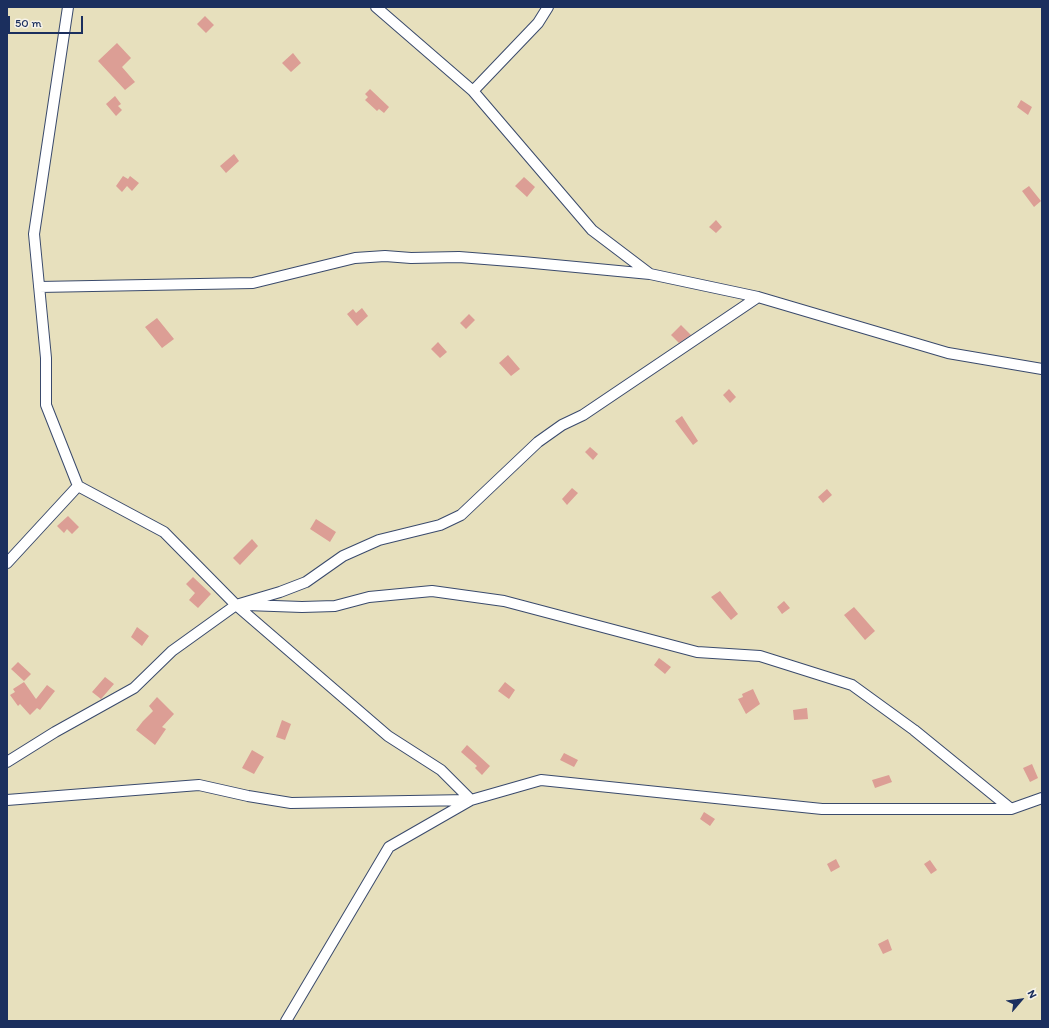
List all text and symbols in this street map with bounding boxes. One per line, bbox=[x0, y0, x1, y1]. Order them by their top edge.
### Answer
scale bar bbox=[10, 8, 85, 34]
text: 50 m bbox=[15, 16, 41, 30]
north arrow bbox=[1001, 980, 1041, 1020]
text: N bbox=[1025, 988, 1040, 1000]

